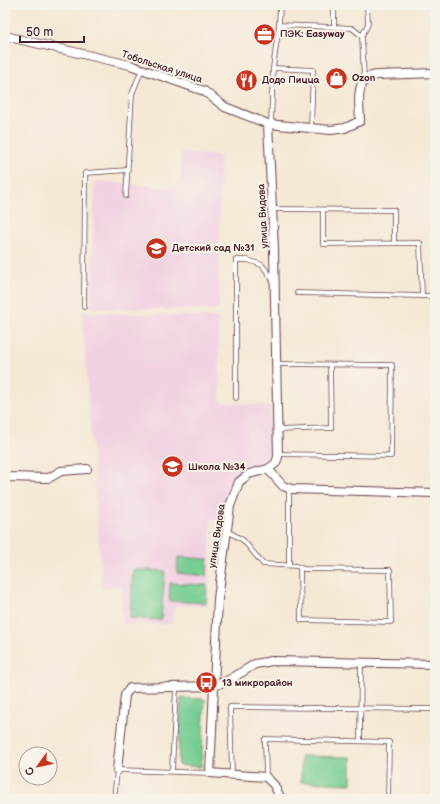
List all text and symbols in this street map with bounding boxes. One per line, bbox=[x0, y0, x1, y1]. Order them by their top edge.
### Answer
scale bar bbox=[20, 18, 84, 44]
office icon: ПЭК: Easyway bbox=[251, 21, 277, 47]
text: 50 m bbox=[26, 25, 53, 40]
place label: ПЭК: Easyway bbox=[280, 28, 345, 40]
street label: Тобольская улица bbox=[120, 48, 204, 86]
shop icon: Ozon bbox=[323, 65, 349, 91]
restaurant icon: Додо Пицца bbox=[234, 67, 260, 93]
place label: Ozon bbox=[352, 72, 376, 84]
place label: Додо Пицца bbox=[262, 74, 320, 86]
street label: улица Видова bbox=[255, 183, 271, 249]
school or university icon: Детский сад №31 bbox=[143, 235, 169, 261]
place label: Детский сад №31 bbox=[172, 242, 254, 254]
school or university icon: Школа №34 bbox=[160, 454, 186, 480]
place label: Школа №34 bbox=[188, 461, 246, 473]
street label: улица Видова bbox=[206, 503, 228, 569]
bus stop icon: 13 микрорайон bbox=[193, 670, 219, 696]
place label: 13 микрорайон bbox=[222, 677, 293, 689]
north arrow bbox=[18, 746, 58, 786]
text: С bbox=[22, 764, 38, 778]

